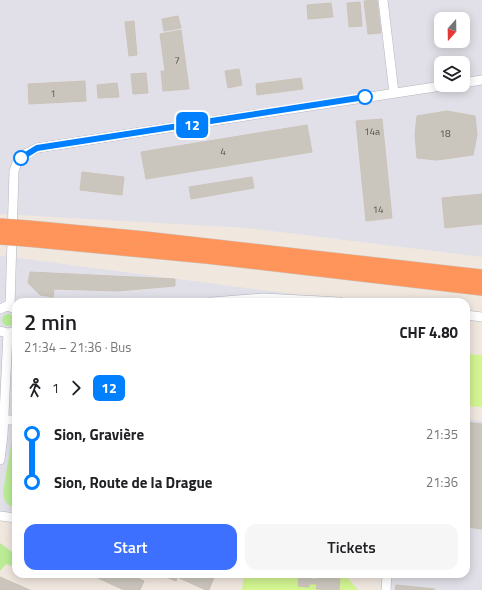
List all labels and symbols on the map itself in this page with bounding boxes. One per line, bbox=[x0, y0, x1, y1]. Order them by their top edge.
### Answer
north arrow bbox=[434, 12, 470, 48]
house number: 7 bbox=[174, 53, 180, 68]
house number: 1 bbox=[50, 86, 56, 101]
unlabelled marker bbox=[357, 89, 373, 105]
line badge: 12 bbox=[174, 112, 210, 138]
house number: 14a bbox=[364, 124, 380, 139]
house number: 18 bbox=[439, 126, 451, 141]
house number: 4 bbox=[220, 144, 226, 159]
unlabelled marker bbox=[13, 150, 29, 166]
house number: 14 bbox=[372, 202, 384, 217]

